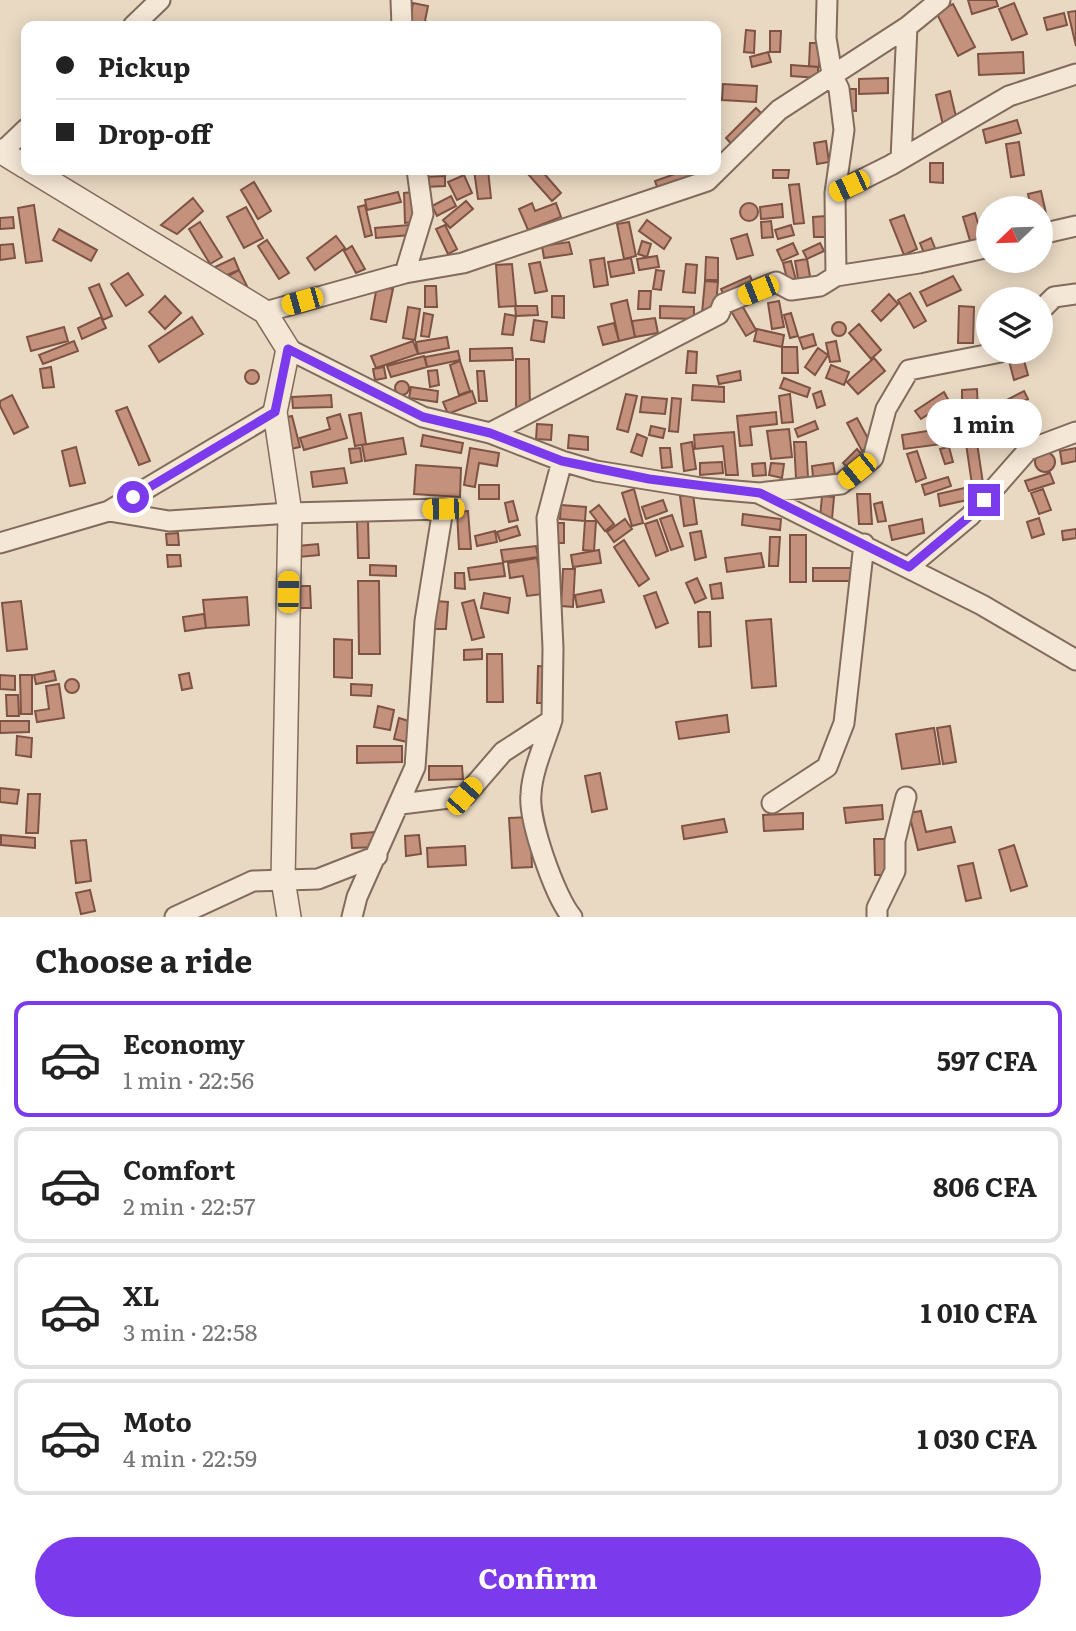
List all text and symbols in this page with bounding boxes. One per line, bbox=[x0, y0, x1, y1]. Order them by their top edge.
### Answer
text: Pickup bbox=[98, 46, 190, 85]
text: Drop-off bbox=[98, 113, 211, 152]
car bbox=[826, 168, 873, 204]
north arrow bbox=[976, 196, 1054, 273]
map controls bbox=[976, 196, 1053, 364]
car bbox=[735, 272, 782, 308]
car bbox=[279, 285, 326, 317]
button: layers bbox=[976, 287, 1053, 364]
callout: 1 min bbox=[926, 398, 1042, 448]
text: 1 min bbox=[953, 406, 1015, 440]
car bbox=[835, 450, 880, 492]
route start bbox=[117, 481, 149, 513]
route end bbox=[968, 484, 1000, 516]
car bbox=[422, 498, 465, 520]
car bbox=[278, 571, 299, 613]
car bbox=[443, 773, 486, 819]
text: Choose a ride bbox=[35, 935, 252, 983]
text: Economy bbox=[123, 1023, 245, 1062]
icon: car bbox=[39, 1028, 102, 1091]
text: 597 CFA bbox=[937, 1040, 1037, 1079]
text: 1 min · 22:56 bbox=[123, 1062, 254, 1096]
text: Comfort bbox=[123, 1149, 235, 1188]
icon: car bbox=[39, 1154, 102, 1217]
text: 806 CFA bbox=[933, 1166, 1037, 1205]
text: 2 min · 22:57 bbox=[123, 1188, 256, 1222]
text: XL bbox=[123, 1275, 160, 1314]
icon: car bbox=[39, 1280, 102, 1343]
text: 1 010 CFA bbox=[921, 1292, 1037, 1331]
text: 3 min · 22:58 bbox=[123, 1314, 257, 1348]
text: Moto bbox=[123, 1401, 192, 1440]
icon: car bbox=[39, 1406, 102, 1469]
text: 1 030 CFA bbox=[917, 1418, 1037, 1457]
text: 4 min · 22:59 bbox=[123, 1440, 257, 1474]
button: Confirm bbox=[35, 1537, 1041, 1617]

